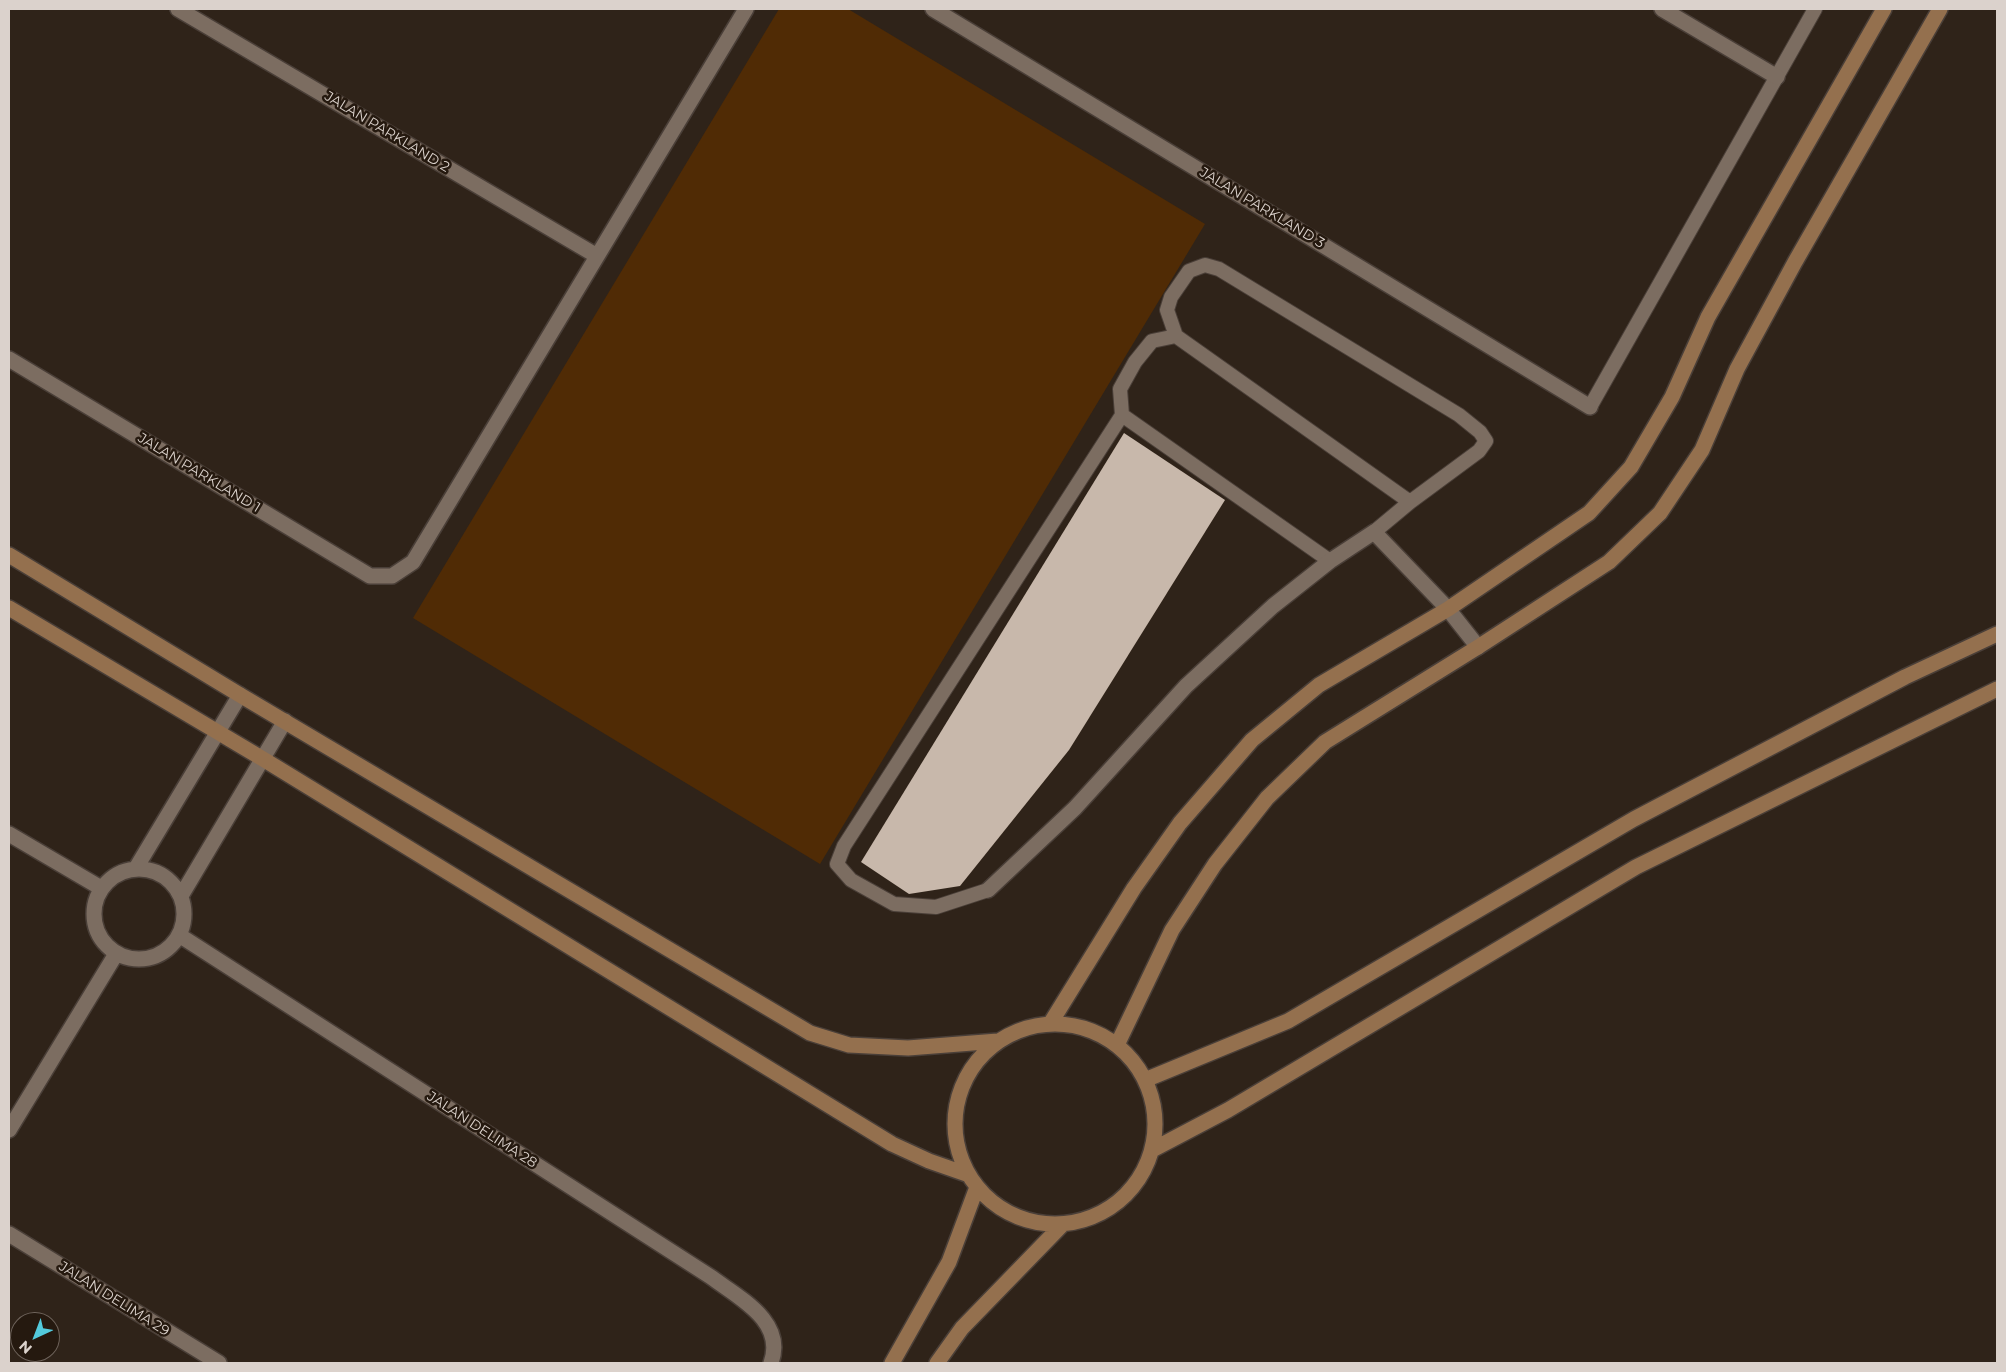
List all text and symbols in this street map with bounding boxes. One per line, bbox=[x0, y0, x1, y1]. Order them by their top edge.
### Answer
street label: JALAN PARKLAND 2 bbox=[322, 88, 452, 176]
street label: JALAN PARKLAND 3 bbox=[1197, 164, 1327, 252]
street label: JALAN PARKLAND 1 bbox=[135, 430, 263, 516]
street label: JALAN DELIMA 28 bbox=[424, 1088, 540, 1172]
street label: JALAN DELIMA 29 bbox=[56, 1258, 172, 1340]
north arrow bbox=[10, 1312, 60, 1362]
text: N bbox=[15, 1337, 36, 1358]

